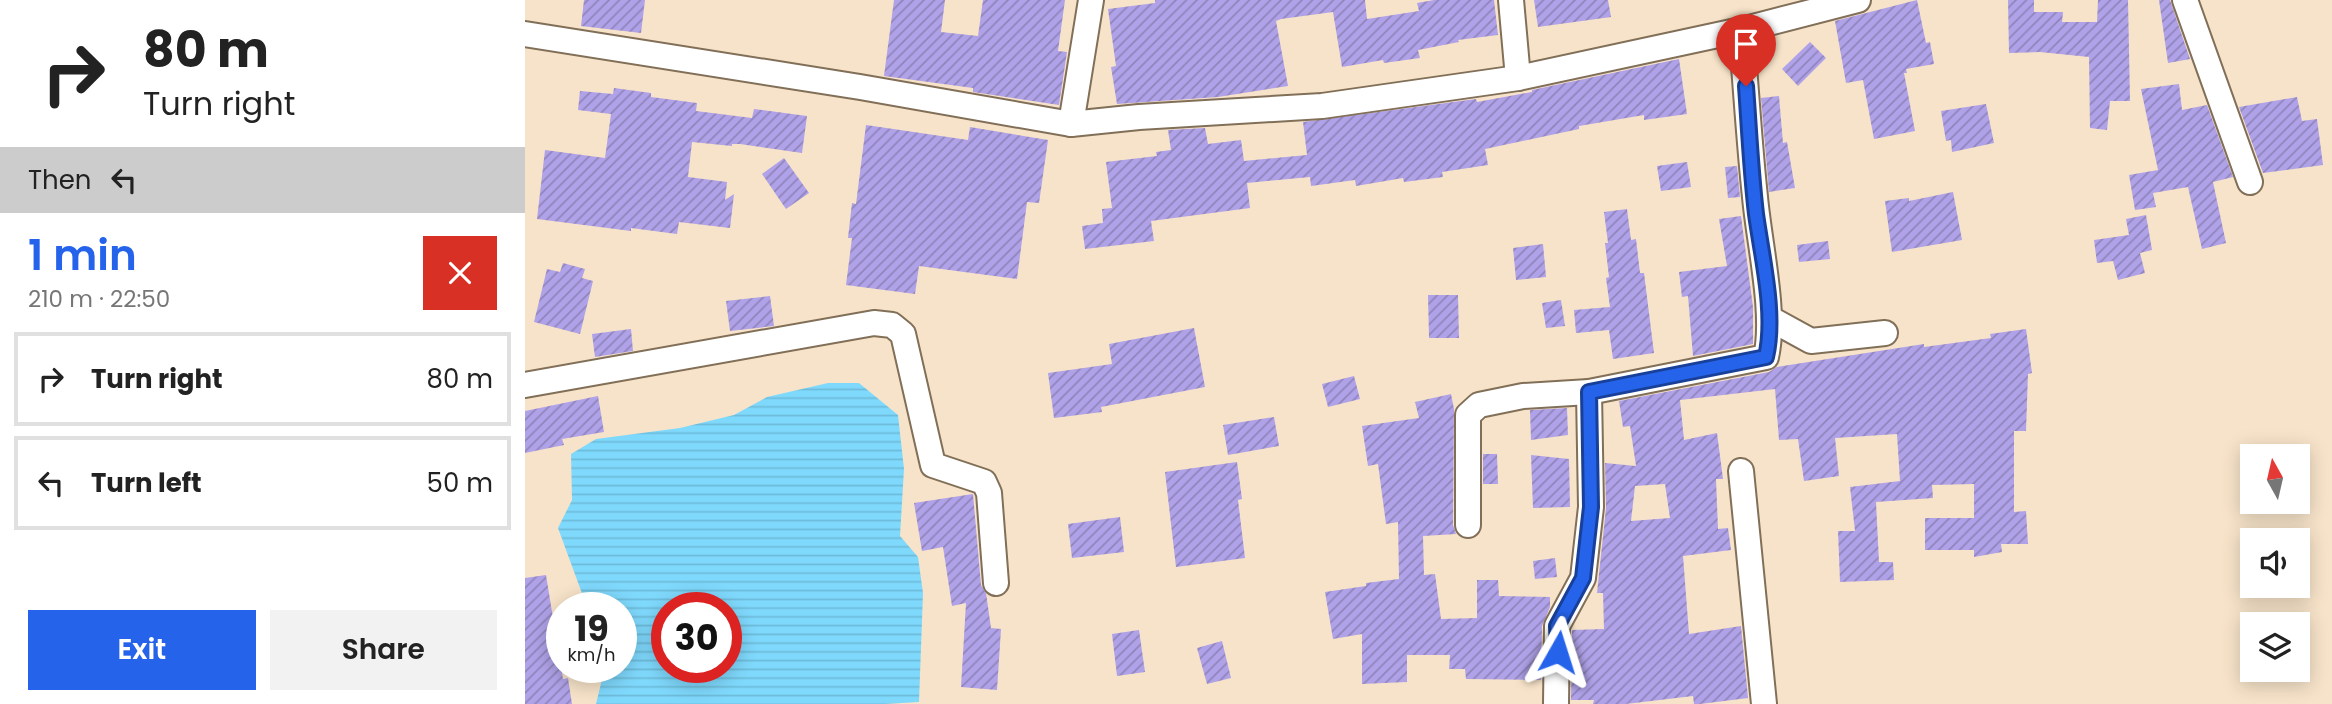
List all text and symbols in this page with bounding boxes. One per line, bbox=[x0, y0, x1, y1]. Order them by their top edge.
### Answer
pin bbox=[1716, 14, 1776, 86]
text: 80 m bbox=[143, 16, 269, 84]
icon: arrive bbox=[1727, 25, 1765, 63]
icon: right bbox=[28, 28, 119, 119]
text: Turn right bbox=[143, 81, 295, 126]
icon: left bbox=[105, 161, 143, 199]
text: Then bbox=[28, 162, 91, 198]
text: 1 min bbox=[28, 226, 137, 285]
button: close bbox=[423, 236, 497, 310]
text: 210 m · 22:50 bbox=[28, 283, 170, 315]
icon: right bbox=[32, 360, 70, 398]
text: Turn right bbox=[91, 361, 223, 397]
text: 80 m bbox=[427, 361, 493, 397]
north arrow bbox=[2240, 444, 2310, 514]
map controls bbox=[2240, 444, 2310, 682]
icon: left bbox=[32, 464, 70, 502]
text: Turn left bbox=[91, 465, 202, 501]
text: 50 m bbox=[427, 465, 493, 501]
button: sound bbox=[2240, 528, 2310, 598]
speed limit sign: 30 bbox=[651, 592, 742, 683]
text: 19 bbox=[574, 604, 609, 653]
button: Exit bbox=[28, 610, 256, 690]
button: Share bbox=[270, 610, 497, 690]
button: layers bbox=[2240, 612, 2310, 682]
position arrow bbox=[1521, 615, 1595, 689]
text: km/h bbox=[568, 642, 615, 667]

